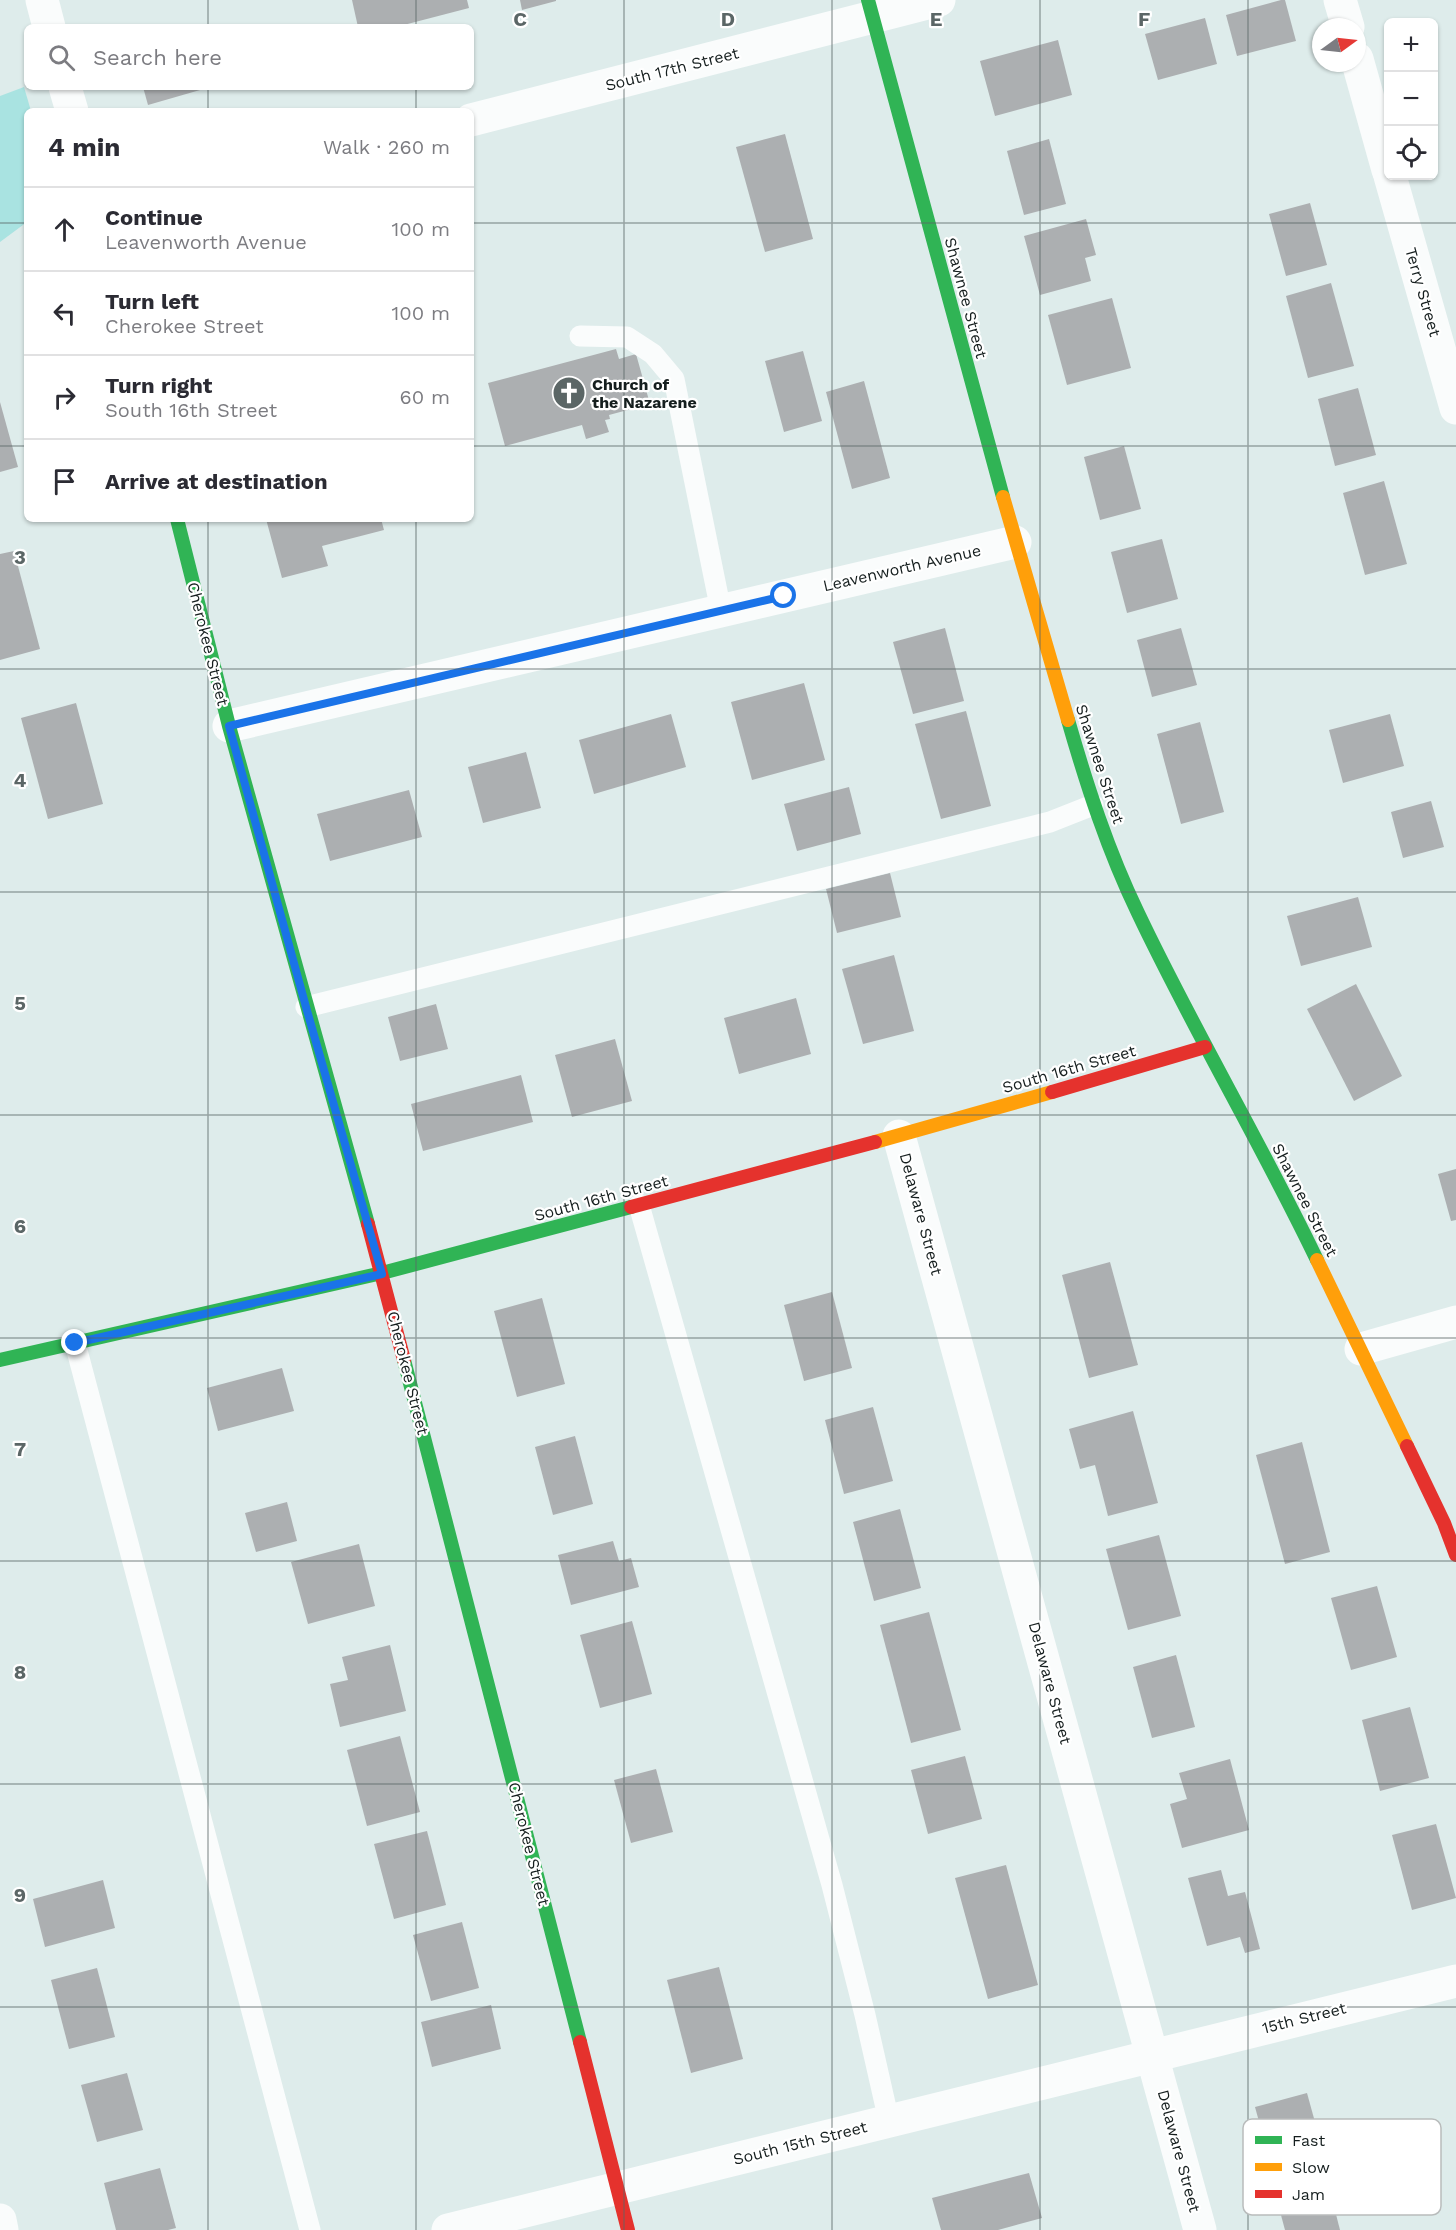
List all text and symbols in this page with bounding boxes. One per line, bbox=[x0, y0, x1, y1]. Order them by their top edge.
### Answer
text: C bbox=[513, 7, 527, 31]
text: D bbox=[721, 7, 735, 31]
text: E bbox=[930, 7, 942, 31]
text: F bbox=[1138, 7, 1150, 31]
north arrow bbox=[1312, 18, 1366, 72]
map controls bbox=[1384, 18, 1438, 180]
button: + bbox=[1384, 18, 1438, 72]
search box bbox=[24, 24, 474, 90]
icon: search bbox=[45, 41, 78, 74]
street label: South 17th Street bbox=[603, 43, 741, 95]
text: Search here bbox=[93, 45, 222, 70]
button: − bbox=[1384, 72, 1438, 126]
button: locate bbox=[1384, 126, 1438, 180]
text: 4 min bbox=[48, 132, 120, 162]
text: Walk · 260 m bbox=[323, 135, 450, 159]
text: Continue bbox=[105, 205, 203, 230]
icon: ahead bbox=[48, 213, 81, 246]
text: 100 m bbox=[391, 217, 450, 241]
text: Leavenworth Avenue bbox=[105, 230, 307, 254]
street label: Shawnee Street bbox=[941, 235, 991, 361]
street label: Terry Street bbox=[1401, 245, 1445, 339]
text: Turn left bbox=[105, 289, 199, 314]
icon: left bbox=[48, 297, 81, 330]
text: 100 m bbox=[391, 301, 450, 325]
text: Cherokee Street bbox=[105, 314, 264, 338]
text: Turn right bbox=[105, 373, 212, 398]
church icon: Church of the Nazarene bbox=[551, 375, 587, 411]
place label: Church of the Nazarene bbox=[592, 375, 697, 412]
icon: right bbox=[48, 381, 81, 414]
text: 60 m bbox=[400, 385, 450, 409]
text: South 16th Street bbox=[105, 398, 277, 422]
icon: arrive bbox=[48, 465, 81, 498]
text: Arrive at destination bbox=[105, 469, 328, 494]
street label: Leavenworth Avenue bbox=[821, 541, 983, 595]
text: 3 bbox=[14, 545, 26, 569]
street label: Cherokee Street bbox=[183, 580, 233, 708]
route start bbox=[770, 582, 796, 608]
street label: Shawnee Street bbox=[1072, 702, 1128, 826]
text: 4 bbox=[14, 768, 27, 792]
text: 5 bbox=[14, 991, 26, 1015]
street label: South 16th Street bbox=[1000, 1041, 1138, 1097]
street label: Shawnee Street bbox=[1268, 1140, 1342, 1260]
street label: Delaware Street bbox=[896, 1151, 947, 1278]
street label: South 16th Street bbox=[532, 1171, 670, 1225]
text: 6 bbox=[14, 1214, 26, 1238]
street label: Cherokee Street bbox=[383, 1309, 433, 1437]
route end bbox=[61, 1329, 87, 1355]
text: 7 bbox=[14, 1437, 26, 1461]
street label: Delaware Street bbox=[1025, 1620, 1076, 1747]
text: 8 bbox=[14, 1660, 26, 1684]
street label: Cherokee Street bbox=[504, 1780, 554, 1908]
text: 9 bbox=[14, 1883, 26, 1907]
street label: 15th Street bbox=[1260, 1998, 1348, 2038]
street label: Delaware Street bbox=[1154, 2088, 1205, 2215]
street label: South 15th Street bbox=[731, 2117, 869, 2169]
legend bbox=[1243, 2119, 1441, 2215]
text: Fast bbox=[1292, 2131, 1325, 2150]
text: Slow bbox=[1292, 2158, 1330, 2177]
text: Jam bbox=[1292, 2185, 1325, 2204]

